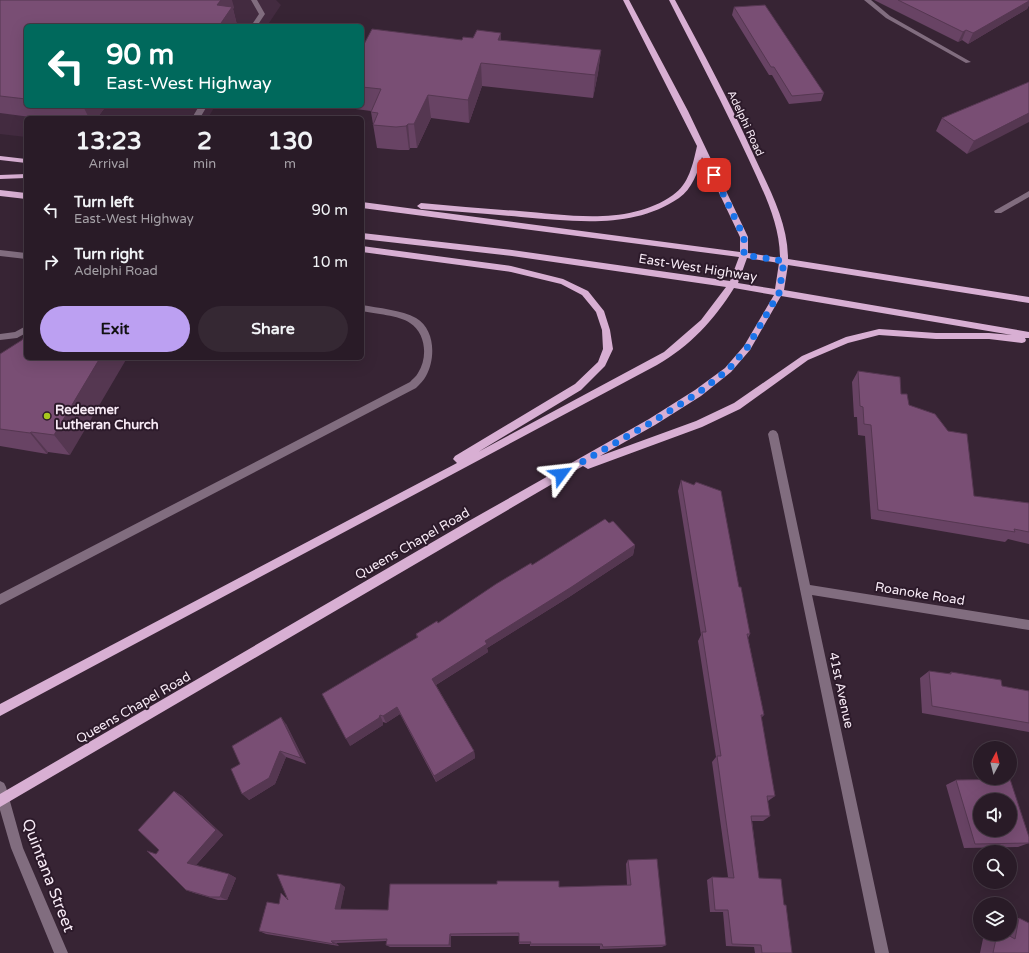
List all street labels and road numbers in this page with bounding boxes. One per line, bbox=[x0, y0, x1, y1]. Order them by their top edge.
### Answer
street label: Adelphi Road bbox=[725, 88, 766, 158]
street label: East-West Highway bbox=[637, 251, 758, 285]
street label: Queens Chapel Road bbox=[352, 505, 473, 583]
street label: Roanoke Road bbox=[874, 579, 966, 609]
street label: 41st Avenue bbox=[825, 651, 857, 730]
street label: Queens Chapel Road bbox=[73, 669, 194, 747]
street label: Quintana Street bbox=[17, 816, 79, 935]

